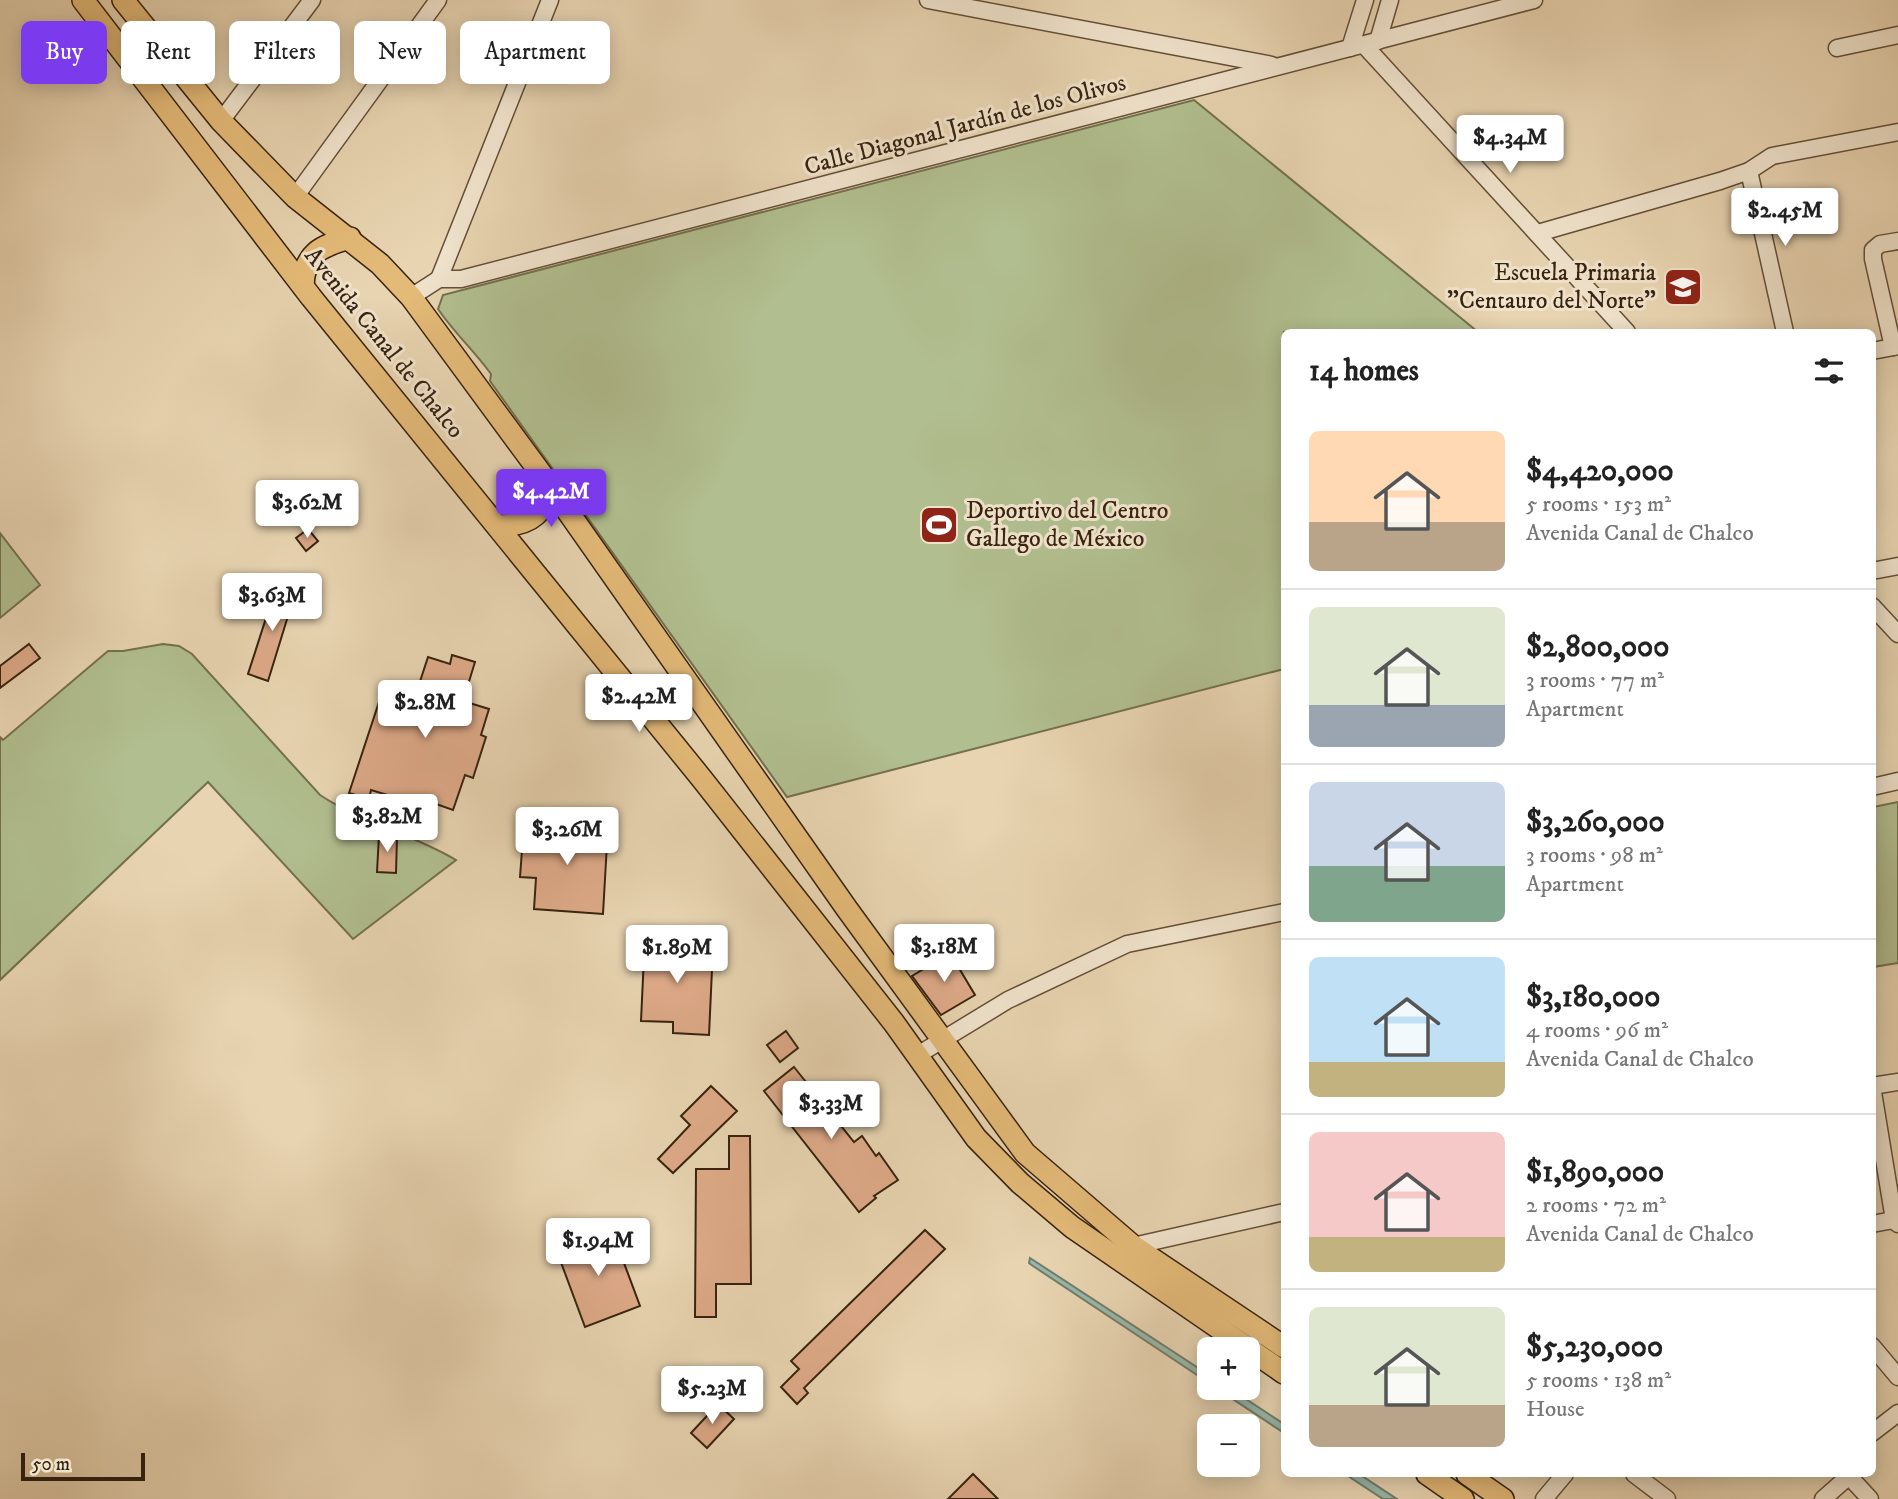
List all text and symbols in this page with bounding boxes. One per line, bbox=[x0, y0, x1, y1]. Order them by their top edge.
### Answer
chip: Buy bbox=[21, 21, 107, 84]
chip: Rent bbox=[121, 21, 215, 84]
chip: Filters bbox=[229, 21, 340, 84]
chip: New bbox=[354, 21, 446, 84]
chip: Apartment bbox=[460, 21, 610, 84]
street label: Calle Diagonal Jardín de los Olivos bbox=[801, 68, 1129, 182]
pin: $4.34M bbox=[1453, 116, 1567, 175]
text: $4.34M bbox=[1473, 123, 1547, 152]
pin: $2.45M bbox=[1728, 188, 1842, 248]
text: $2.45M bbox=[1747, 196, 1823, 225]
street label: Avenida Canal de Chalco bbox=[298, 241, 470, 445]
place label: Escuela Primaria "Centauro del Norte" bbox=[1447, 258, 1657, 316]
school or university icon: Escuela Primaria "Centauro del Norte" bbox=[1662, 266, 1704, 308]
icon: filters bbox=[1810, 352, 1848, 390]
text: 14 homes bbox=[1309, 353, 1419, 390]
text: $4,420,000 bbox=[1526, 453, 1674, 490]
icon: home bbox=[1365, 459, 1449, 543]
pin: $4.42M bbox=[494, 470, 608, 529]
text: $4.42M bbox=[512, 477, 590, 506]
pin: $3.62M bbox=[250, 480, 364, 540]
text: $3.62M bbox=[272, 488, 342, 517]
text: 5 rooms · 153 m² bbox=[1526, 490, 1671, 519]
place label: Deportivo del Centro Gallego de México bbox=[966, 496, 1168, 554]
sports icon: Deportivo del Centro Gallego de México bbox=[918, 504, 960, 546]
text: Avenida Canal de Chalco bbox=[1526, 519, 1754, 548]
pin: $3.63M bbox=[215, 574, 329, 633]
text: $3.63M bbox=[238, 581, 306, 610]
text: $2,800,000 bbox=[1526, 629, 1669, 666]
icon: home bbox=[1365, 635, 1449, 719]
text: 3 rooms · 77 m² bbox=[1526, 666, 1664, 695]
pin: $2.42M bbox=[582, 674, 696, 734]
pin: $2.8M bbox=[376, 680, 474, 740]
text: $2.42M bbox=[601, 682, 677, 711]
text: $2.8M bbox=[394, 688, 456, 717]
text: Apartment bbox=[1526, 695, 1624, 724]
pin: $3.82M bbox=[330, 794, 444, 854]
text: $3.82M bbox=[352, 802, 422, 831]
text: $3,260,000 bbox=[1526, 804, 1665, 841]
pin: $3.26M bbox=[510, 808, 624, 867]
icon: home bbox=[1365, 810, 1449, 894]
text: $3.26M bbox=[532, 815, 602, 844]
text: 3 rooms · 98 m² bbox=[1526, 841, 1663, 870]
text: Apartment bbox=[1526, 870, 1624, 899]
pin: $3.18M bbox=[887, 925, 1001, 984]
pin: $1.89M bbox=[620, 926, 734, 985]
text: $3.18M bbox=[910, 932, 978, 961]
text: $1.89M bbox=[642, 933, 712, 962]
text: $3,180,000 bbox=[1526, 979, 1660, 1016]
icon: home bbox=[1365, 985, 1449, 1069]
text: 4 rooms · 96 m² bbox=[1526, 1016, 1668, 1045]
text: Avenida Canal de Chalco bbox=[1526, 1045, 1754, 1074]
pin: $3.33M bbox=[774, 1082, 888, 1141]
text: $3.33M bbox=[799, 1089, 863, 1118]
text: $1,890,000 bbox=[1526, 1154, 1664, 1191]
icon: home bbox=[1365, 1160, 1449, 1244]
text: 2 rooms · 72 m² bbox=[1526, 1191, 1666, 1220]
pin: $1.94M bbox=[541, 1218, 655, 1278]
text: Avenida Canal de Chalco bbox=[1526, 1220, 1754, 1249]
text: $1.94M bbox=[562, 1226, 634, 1255]
text: $5,230,000 bbox=[1526, 1329, 1663, 1366]
icon: home bbox=[1365, 1335, 1449, 1419]
map controls bbox=[1197, 1337, 1260, 1477]
button: + bbox=[1197, 1337, 1260, 1400]
pin: $5.23M bbox=[655, 1366, 769, 1426]
text: 5 rooms · 138 m² bbox=[1526, 1366, 1671, 1395]
text: $5.23M bbox=[677, 1374, 747, 1403]
text: House bbox=[1526, 1395, 1584, 1424]
button: − bbox=[1197, 1414, 1260, 1477]
scale bar bbox=[21, 1450, 145, 1482]
text: 50 m bbox=[32, 1453, 70, 1476]

